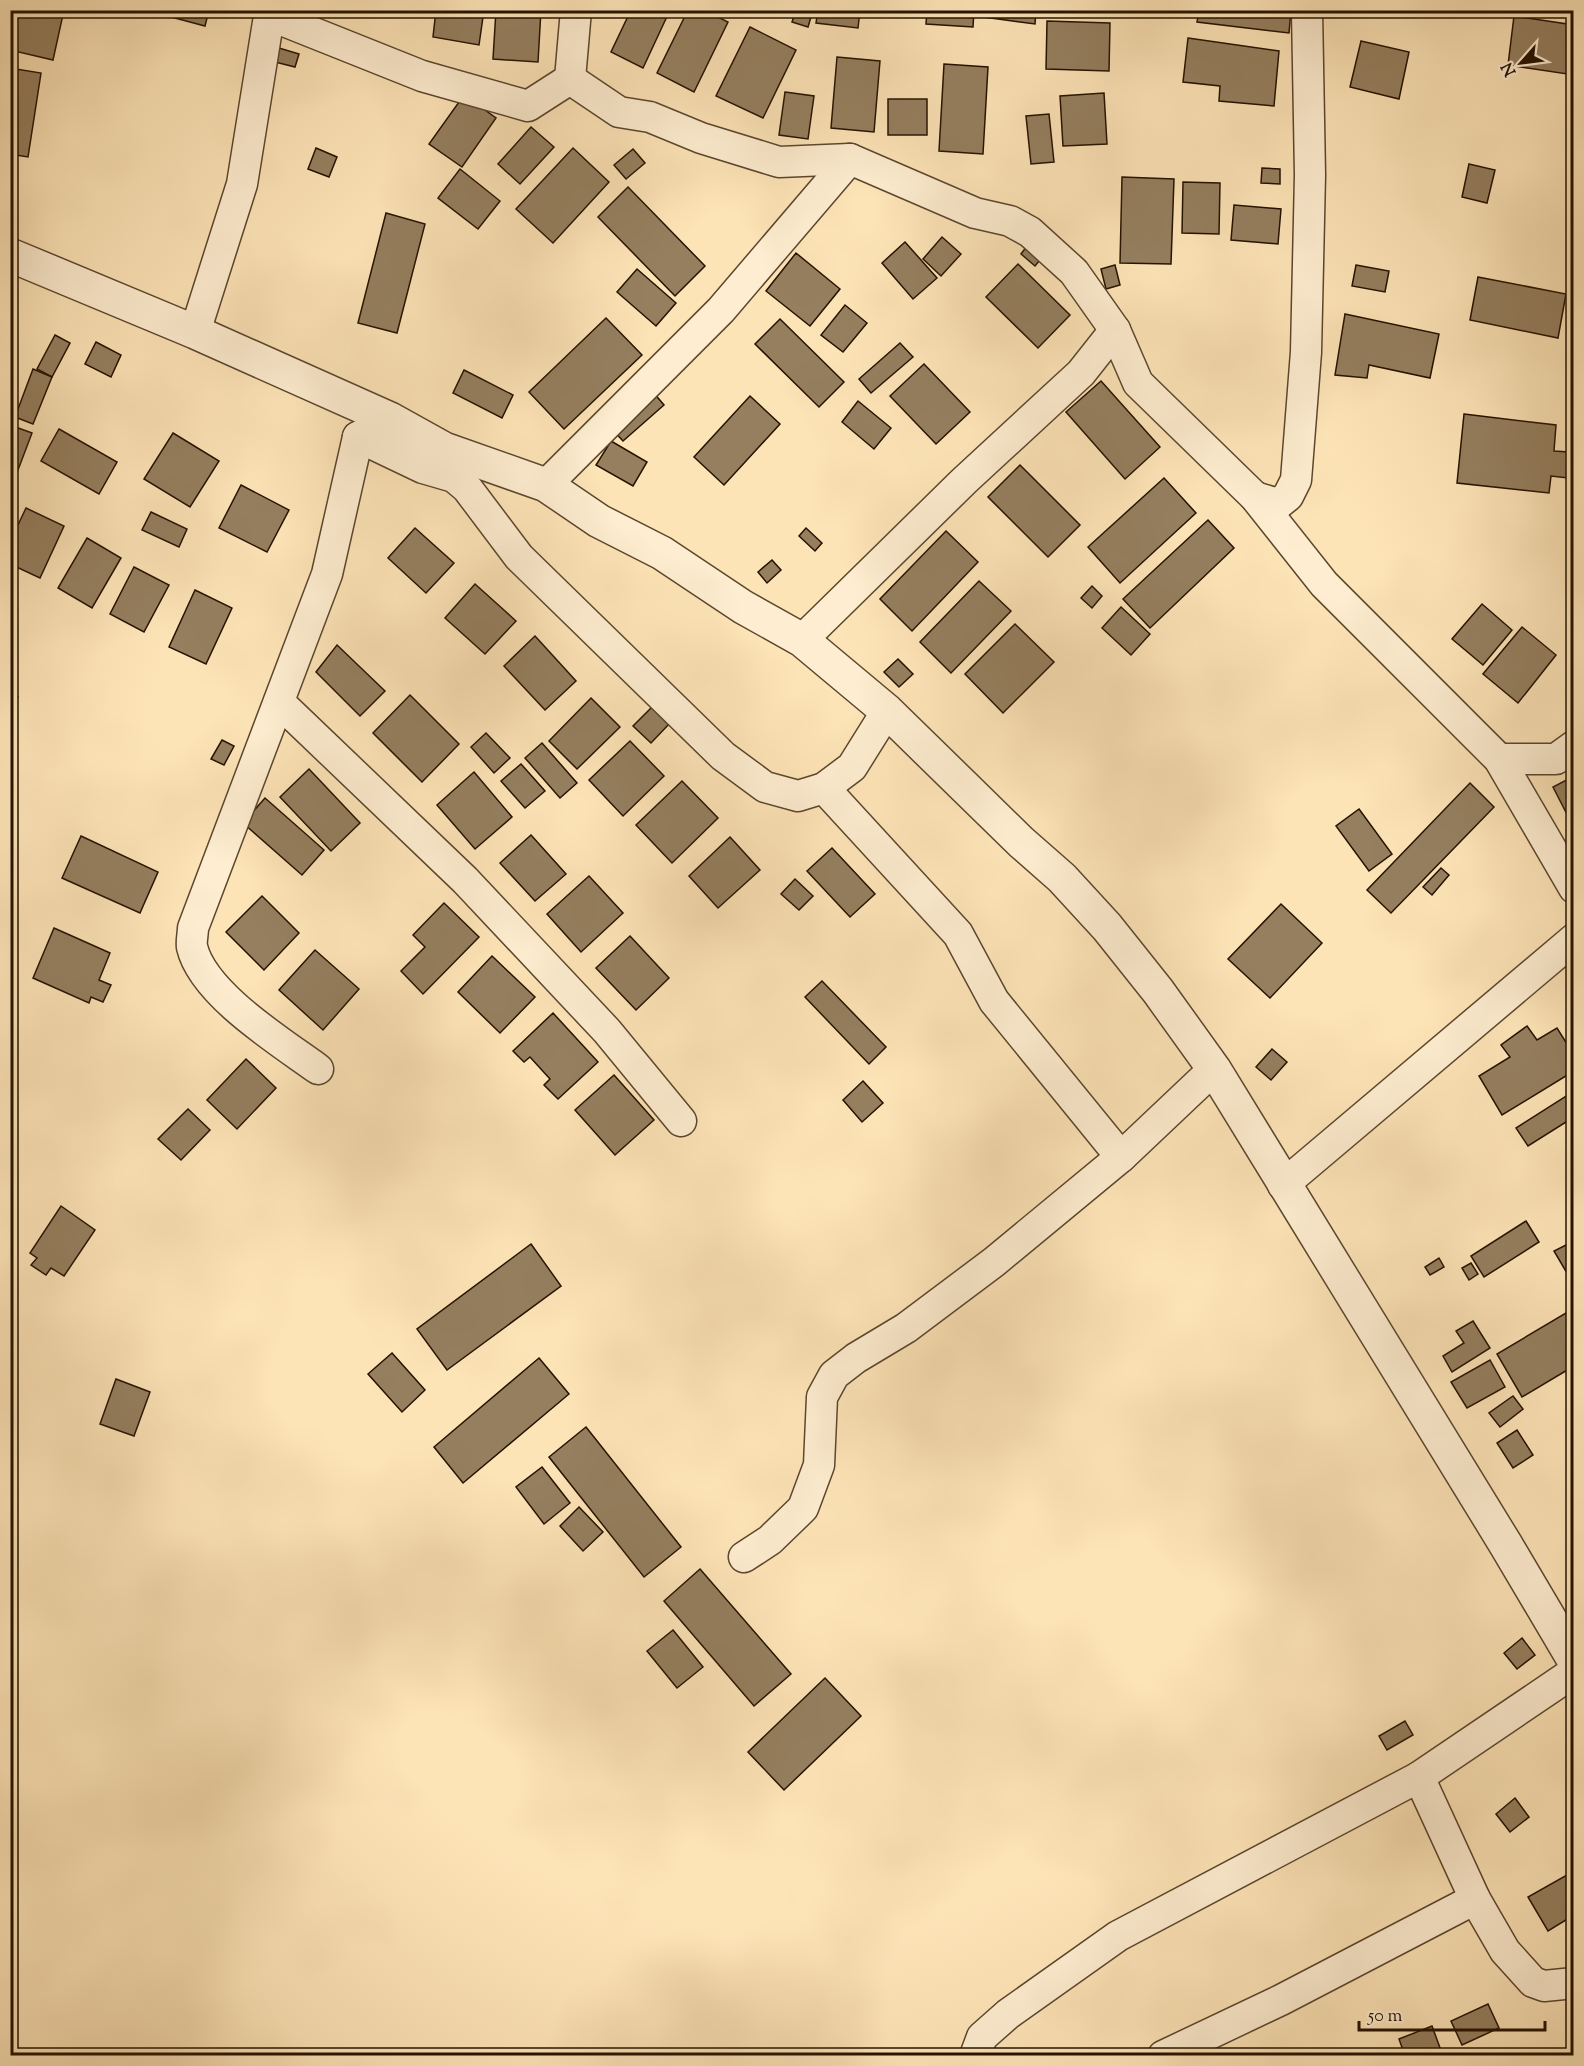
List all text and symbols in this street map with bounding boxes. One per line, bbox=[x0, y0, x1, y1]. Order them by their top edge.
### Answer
north arrow bbox=[1491, 33, 1551, 93]
text: N bbox=[1497, 58, 1523, 80]
scale bar bbox=[1359, 1994, 1545, 2032]
text: 50 m bbox=[1367, 2004, 1403, 2030]

